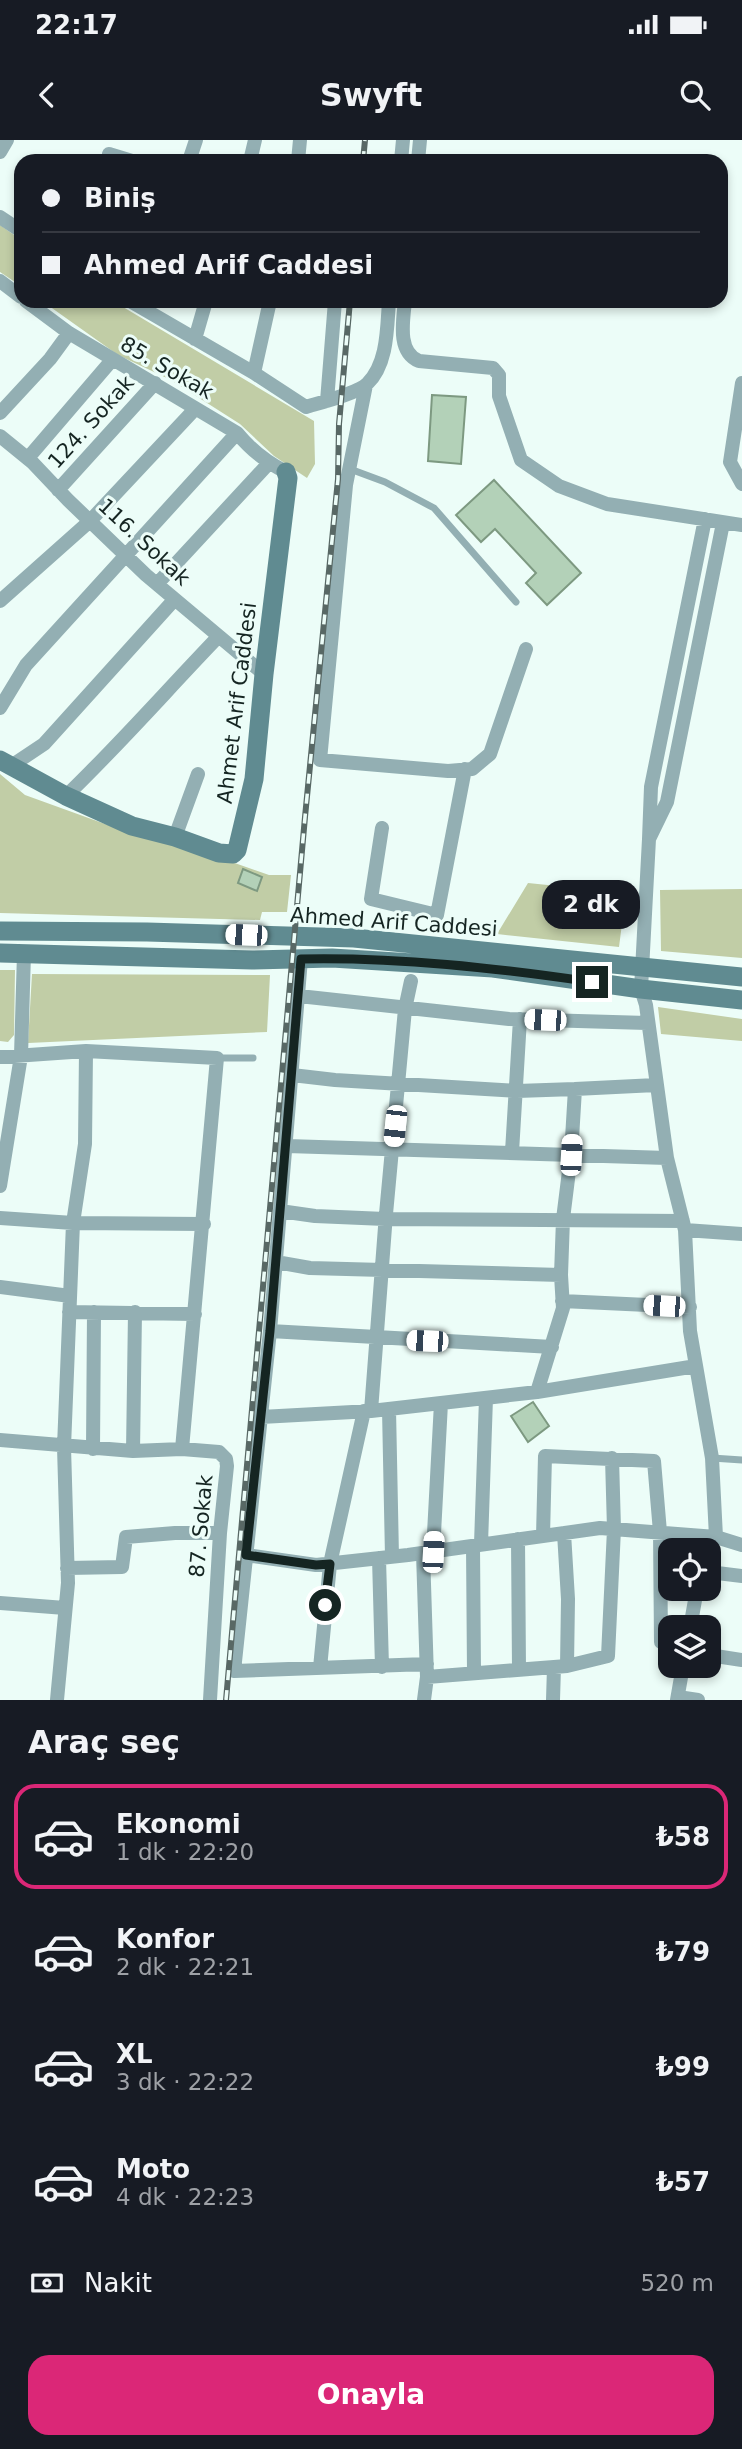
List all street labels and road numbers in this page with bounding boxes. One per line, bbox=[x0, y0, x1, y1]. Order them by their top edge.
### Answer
street label: 85. Sokak bbox=[116, 332, 218, 405]
street label: 124. Sokak bbox=[43, 370, 139, 473]
street label: 116. Sokak bbox=[93, 494, 195, 591]
street label: Ahmet Arif Caddesi bbox=[213, 601, 261, 805]
street label: Ahmed Arif Caddesi bbox=[289, 903, 499, 941]
street label: 87. Sokak bbox=[185, 1473, 218, 1578]

